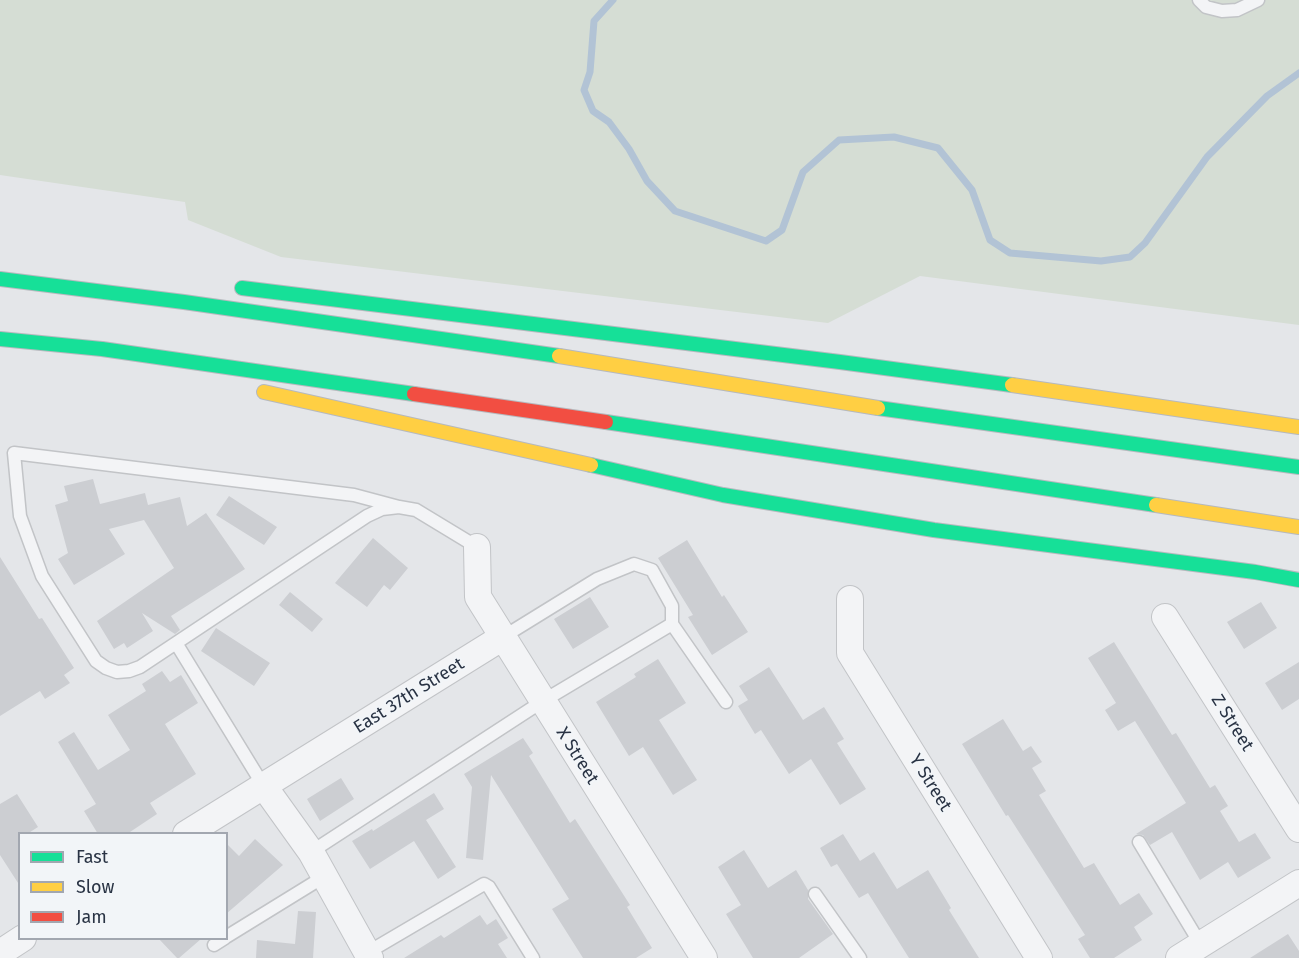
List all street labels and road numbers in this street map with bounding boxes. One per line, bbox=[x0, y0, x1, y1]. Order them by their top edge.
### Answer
street label: East 37th Street bbox=[350, 653, 468, 739]
street label: Z Street bbox=[1206, 691, 1258, 755]
street label: X Street bbox=[551, 723, 603, 789]
street label: Y Street bbox=[904, 750, 956, 816]

